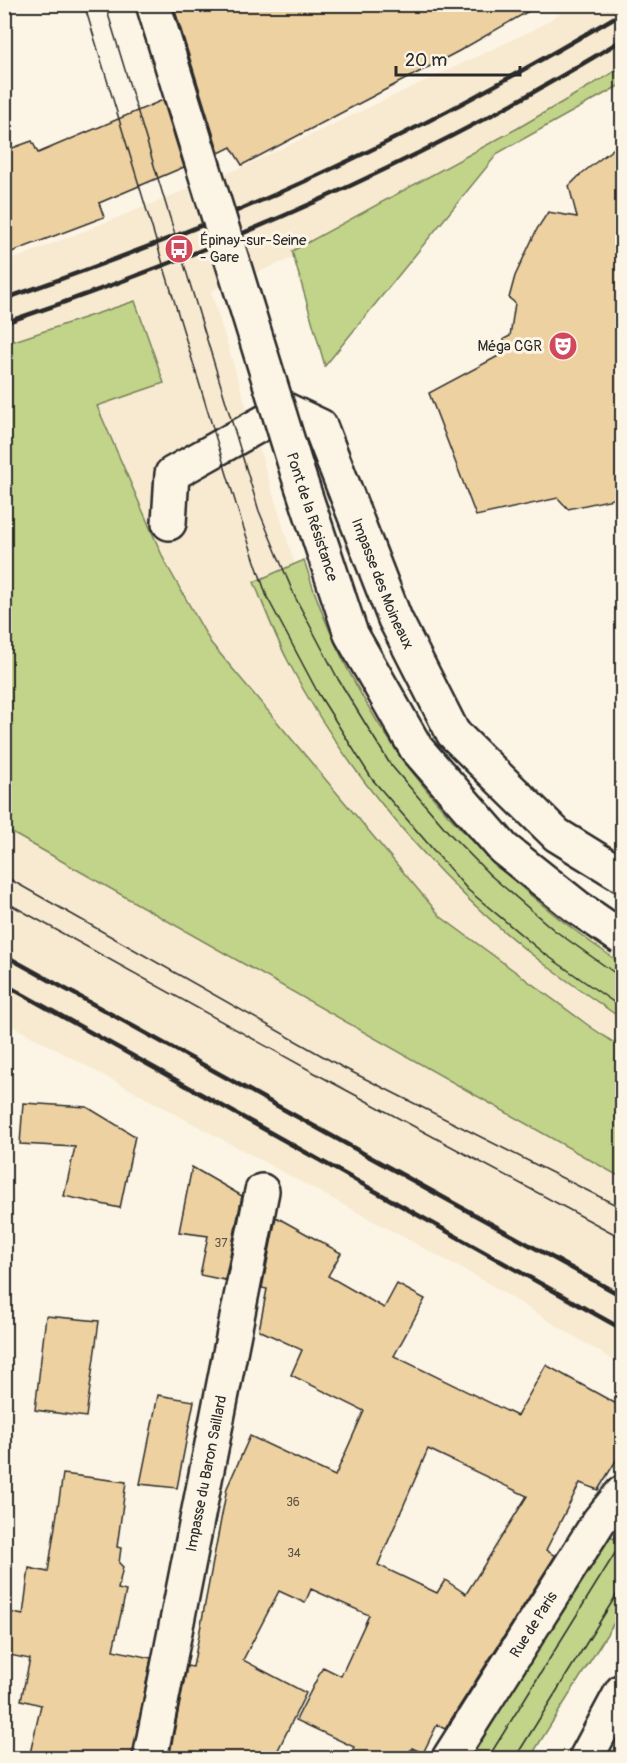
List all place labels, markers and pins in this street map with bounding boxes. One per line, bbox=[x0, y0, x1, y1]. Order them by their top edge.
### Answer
place label: Épinay-sur-Seine - Gare bbox=[200, 231, 307, 267]
bus stop icon: Épinay-sur-Seine - Gare bbox=[163, 233, 195, 265]
theatre icon: Méga CGR bbox=[547, 330, 579, 362]
place label: Méga CGR bbox=[478, 337, 542, 356]

